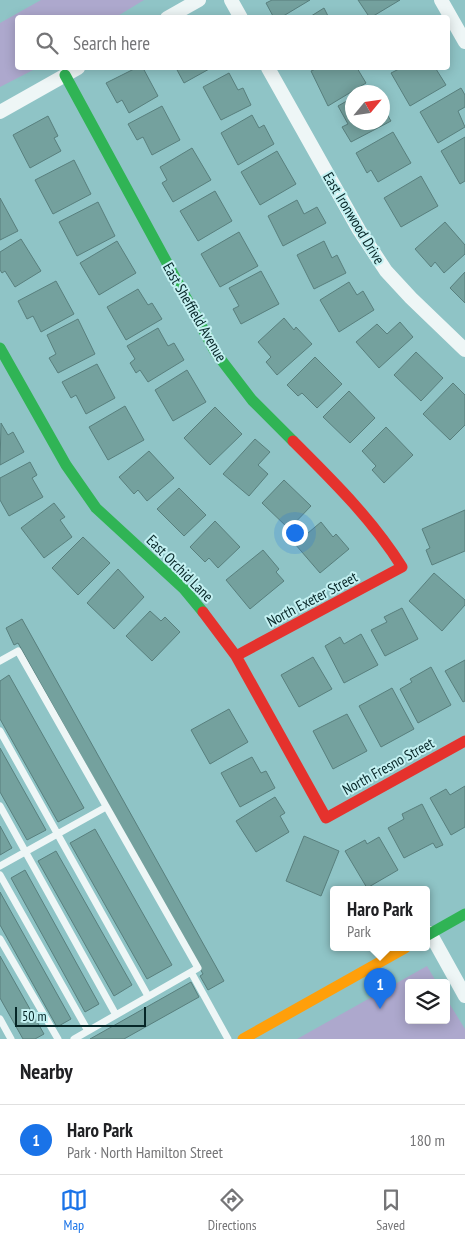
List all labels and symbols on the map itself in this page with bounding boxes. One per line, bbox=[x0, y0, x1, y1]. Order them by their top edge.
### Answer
north arrow bbox=[345, 85, 390, 130]
street label: East Ironwood Drive bbox=[319, 168, 389, 268]
street label: East Sheffield Avenue bbox=[159, 259, 231, 365]
your location bbox=[282, 520, 308, 546]
street label: East Orchid Lane bbox=[143, 531, 217, 605]
street label: North Exeter Street bbox=[263, 567, 361, 631]
street label: North Fresno Street bbox=[339, 733, 437, 799]
pin: 1 bbox=[364, 968, 396, 1009]
scale bar bbox=[15, 1004, 146, 1027]

